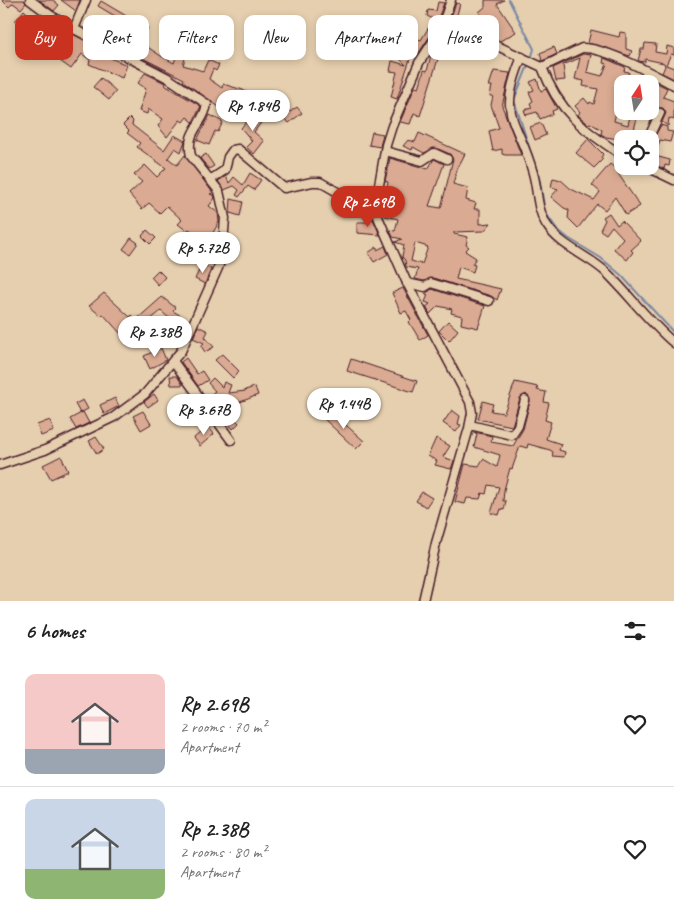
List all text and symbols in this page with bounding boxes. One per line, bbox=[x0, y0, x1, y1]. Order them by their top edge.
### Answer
chip: Buy bbox=[15, 15, 73, 60]
chip: Rent bbox=[83, 15, 149, 60]
chip: Filters bbox=[159, 15, 234, 60]
chip: New bbox=[244, 15, 306, 60]
chip: Apartment bbox=[316, 15, 418, 60]
chip: House bbox=[428, 15, 499, 60]
north arrow bbox=[614, 75, 659, 120]
map controls bbox=[614, 75, 659, 175]
pin: Rp 1.84B bbox=[201, 90, 305, 132]
text: Rp 1.84B bbox=[227, 96, 279, 116]
button: locate bbox=[614, 130, 659, 175]
pin: Rp 2.69B bbox=[316, 186, 420, 228]
text: Rp 2.69B bbox=[342, 192, 394, 212]
pin: Rp 5.72B bbox=[151, 232, 255, 274]
text: Rp 5.72B bbox=[177, 238, 229, 258]
pin: Rp 2.38B bbox=[103, 316, 207, 358]
text: Rp 2.38B bbox=[129, 322, 181, 342]
pin: Rp 1.44B bbox=[292, 388, 396, 430]
pin: Rp 3.67B bbox=[152, 394, 256, 436]
text: Rp 1.44B bbox=[318, 394, 370, 414]
text: Rp 3.67B bbox=[178, 400, 230, 420]
icon: filters bbox=[621, 617, 649, 645]
text: 6 homes bbox=[25, 618, 85, 644]
text: Rp 2.69B bbox=[180, 691, 249, 717]
icon: home bbox=[65, 694, 125, 754]
icon: heart bbox=[621, 710, 649, 738]
text: 2 rooms · 70 m² bbox=[180, 717, 266, 737]
text: Apartment bbox=[180, 737, 239, 757]
text: Rp 2.38B bbox=[180, 816, 248, 842]
icon: home bbox=[65, 819, 125, 879]
icon: heart bbox=[621, 835, 649, 863]
text: 2 rooms · 80 m² bbox=[180, 842, 266, 862]
text: Apartment bbox=[180, 862, 239, 882]

